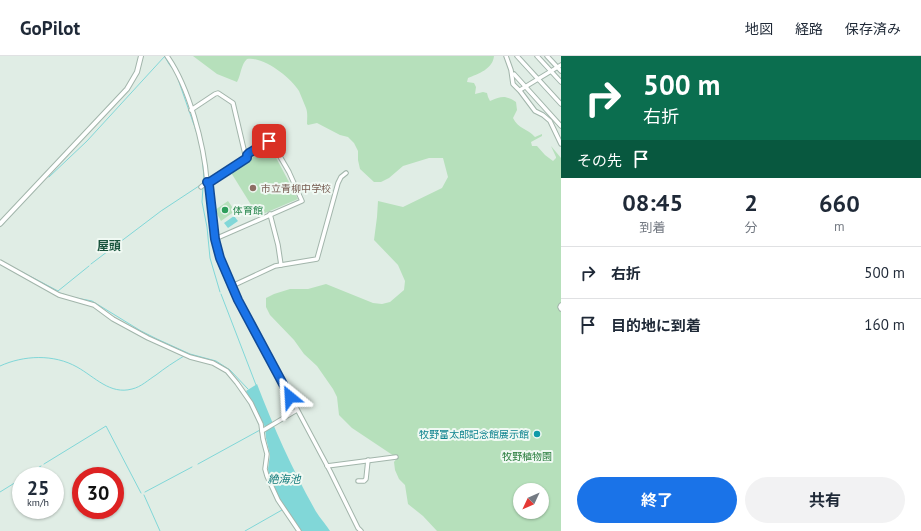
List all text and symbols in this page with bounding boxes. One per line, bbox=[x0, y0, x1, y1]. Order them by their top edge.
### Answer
text: GoPilot bbox=[20, 16, 80, 40]
text: 地図 bbox=[745, 20, 773, 38]
text: 経路 bbox=[795, 20, 823, 38]
text: 保存済み bbox=[845, 20, 901, 38]
text: 500 m bbox=[643, 66, 720, 103]
icon: right bbox=[577, 72, 629, 124]
text: 右折 bbox=[643, 105, 679, 128]
pin bbox=[252, 124, 286, 158]
icon: arrive bbox=[258, 130, 280, 152]
icon: arrive bbox=[630, 148, 652, 170]
text: その先 bbox=[577, 151, 622, 170]
place label: 市立青柳中学校 bbox=[261, 182, 331, 195]
marker: 市立青柳中学校 bbox=[248, 183, 258, 193]
text: 08:45 bbox=[622, 187, 683, 218]
text: 2 bbox=[744, 187, 758, 218]
text: 660 bbox=[819, 188, 860, 219]
place label: 体育館 bbox=[233, 204, 263, 217]
marker: 体育館 bbox=[220, 205, 230, 215]
text: m bbox=[834, 218, 845, 235]
text: 到着 bbox=[640, 219, 666, 236]
text: 分 bbox=[745, 219, 758, 236]
district label: 屋頭 bbox=[97, 238, 121, 253]
icon: right bbox=[577, 262, 599, 284]
text: 500 m bbox=[864, 263, 905, 282]
text: 右折 bbox=[611, 264, 641, 283]
icon: arrive bbox=[577, 314, 599, 336]
text: 160 m bbox=[864, 315, 905, 334]
text: 目的地に到着 bbox=[611, 316, 701, 335]
position arrow bbox=[269, 376, 311, 418]
place label: 牧野富太郎記念館展示館 bbox=[419, 428, 529, 441]
marker: 牧野富太郎記念館展示館 bbox=[532, 429, 542, 439]
park label: 牧野植物園 bbox=[502, 450, 552, 463]
speed limit sign: 30 bbox=[72, 467, 124, 519]
water label: 絶海池 bbox=[268, 472, 301, 486]
text: 25 bbox=[27, 475, 49, 501]
button: 終了 bbox=[577, 477, 737, 523]
button: 共有 bbox=[745, 477, 905, 523]
north arrow bbox=[513, 483, 549, 519]
map controls bbox=[513, 483, 549, 519]
text: km/h bbox=[27, 496, 49, 509]

